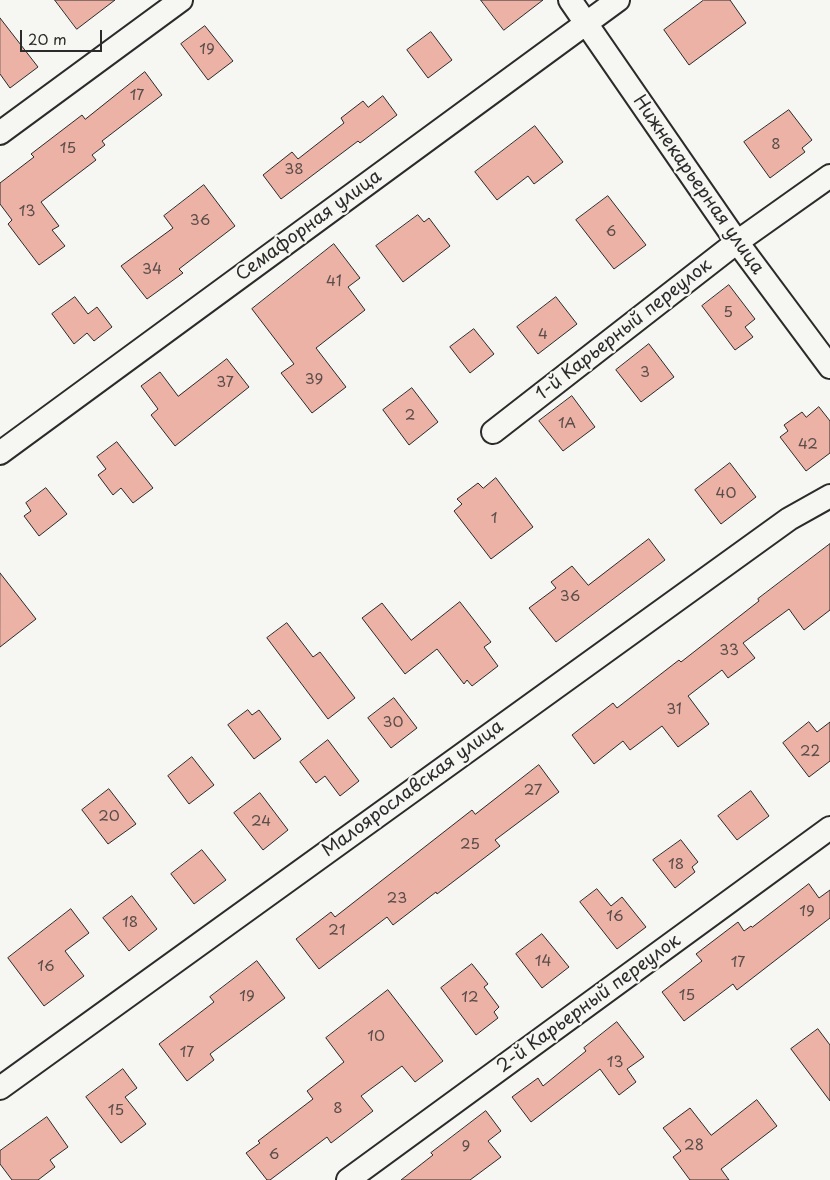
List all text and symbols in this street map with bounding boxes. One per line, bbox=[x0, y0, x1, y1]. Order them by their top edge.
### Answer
scale bar bbox=[22, 20, 105, 52]
text: 20 m bbox=[28, 27, 67, 50]
house number: 19 bbox=[199, 41, 215, 59]
house number: 17 bbox=[130, 87, 144, 105]
street label: Нижнекарьерная улица bbox=[628, 91, 768, 279]
house number: 8 bbox=[771, 136, 781, 154]
house number: 15 bbox=[60, 140, 76, 158]
house number: 38 bbox=[284, 161, 304, 179]
street label: Семафорная улица bbox=[232, 166, 386, 286]
house number: 13 bbox=[19, 203, 35, 221]
house number: 36 bbox=[190, 212, 210, 230]
house number: 6 bbox=[606, 223, 616, 241]
street label: 1-й Карьерный переулок bbox=[532, 255, 716, 405]
house number: 34 bbox=[142, 261, 162, 279]
house number: 41 bbox=[326, 273, 342, 291]
house number: 5 bbox=[723, 304, 733, 322]
house number: 4 bbox=[538, 326, 548, 344]
house number: 3 bbox=[640, 364, 650, 382]
house number: 39 bbox=[305, 371, 323, 389]
house number: 37 bbox=[216, 374, 234, 392]
house number: 2 bbox=[405, 407, 415, 425]
house number: 1А bbox=[558, 415, 576, 433]
house number: 42 bbox=[798, 436, 818, 454]
house number: 40 bbox=[716, 485, 736, 503]
house number: 1 bbox=[491, 510, 497, 528]
house number: 36 bbox=[560, 588, 580, 606]
house number: 33 bbox=[719, 642, 739, 660]
house number: 31 bbox=[666, 701, 682, 719]
house number: 30 bbox=[383, 714, 403, 732]
street label: Малоярославская улица bbox=[318, 716, 508, 862]
house number: 22 bbox=[800, 743, 820, 761]
house number: 27 bbox=[524, 782, 542, 800]
house number: 20 bbox=[98, 808, 120, 826]
house number: 24 bbox=[251, 813, 271, 831]
house number: 25 bbox=[460, 836, 480, 854]
house number: 18 bbox=[668, 856, 684, 874]
house number: 23 bbox=[387, 890, 407, 908]
house number: 19 bbox=[799, 903, 815, 921]
house number: 16 bbox=[606, 908, 624, 926]
house number: 18 bbox=[122, 914, 138, 932]
house number: 21 bbox=[328, 922, 346, 940]
street label: 2-й Карьерный переулок bbox=[493, 930, 685, 1078]
house number: 14 bbox=[535, 953, 551, 971]
house number: 17 bbox=[731, 954, 745, 972]
house number: 16 bbox=[37, 958, 55, 976]
house number: 15 bbox=[679, 987, 695, 1005]
house number: 19 bbox=[239, 988, 255, 1006]
house number: 12 bbox=[461, 989, 479, 1007]
house number: 10 bbox=[367, 1028, 385, 1046]
house number: 17 bbox=[180, 1044, 194, 1062]
house number: 13 bbox=[607, 1054, 623, 1072]
house number: 8 bbox=[333, 1100, 343, 1118]
house number: 15 bbox=[108, 1102, 124, 1120]
house number: 28 bbox=[684, 1137, 704, 1155]
house number: 9 bbox=[462, 1138, 470, 1156]
house number: 6 bbox=[269, 1146, 279, 1164]

